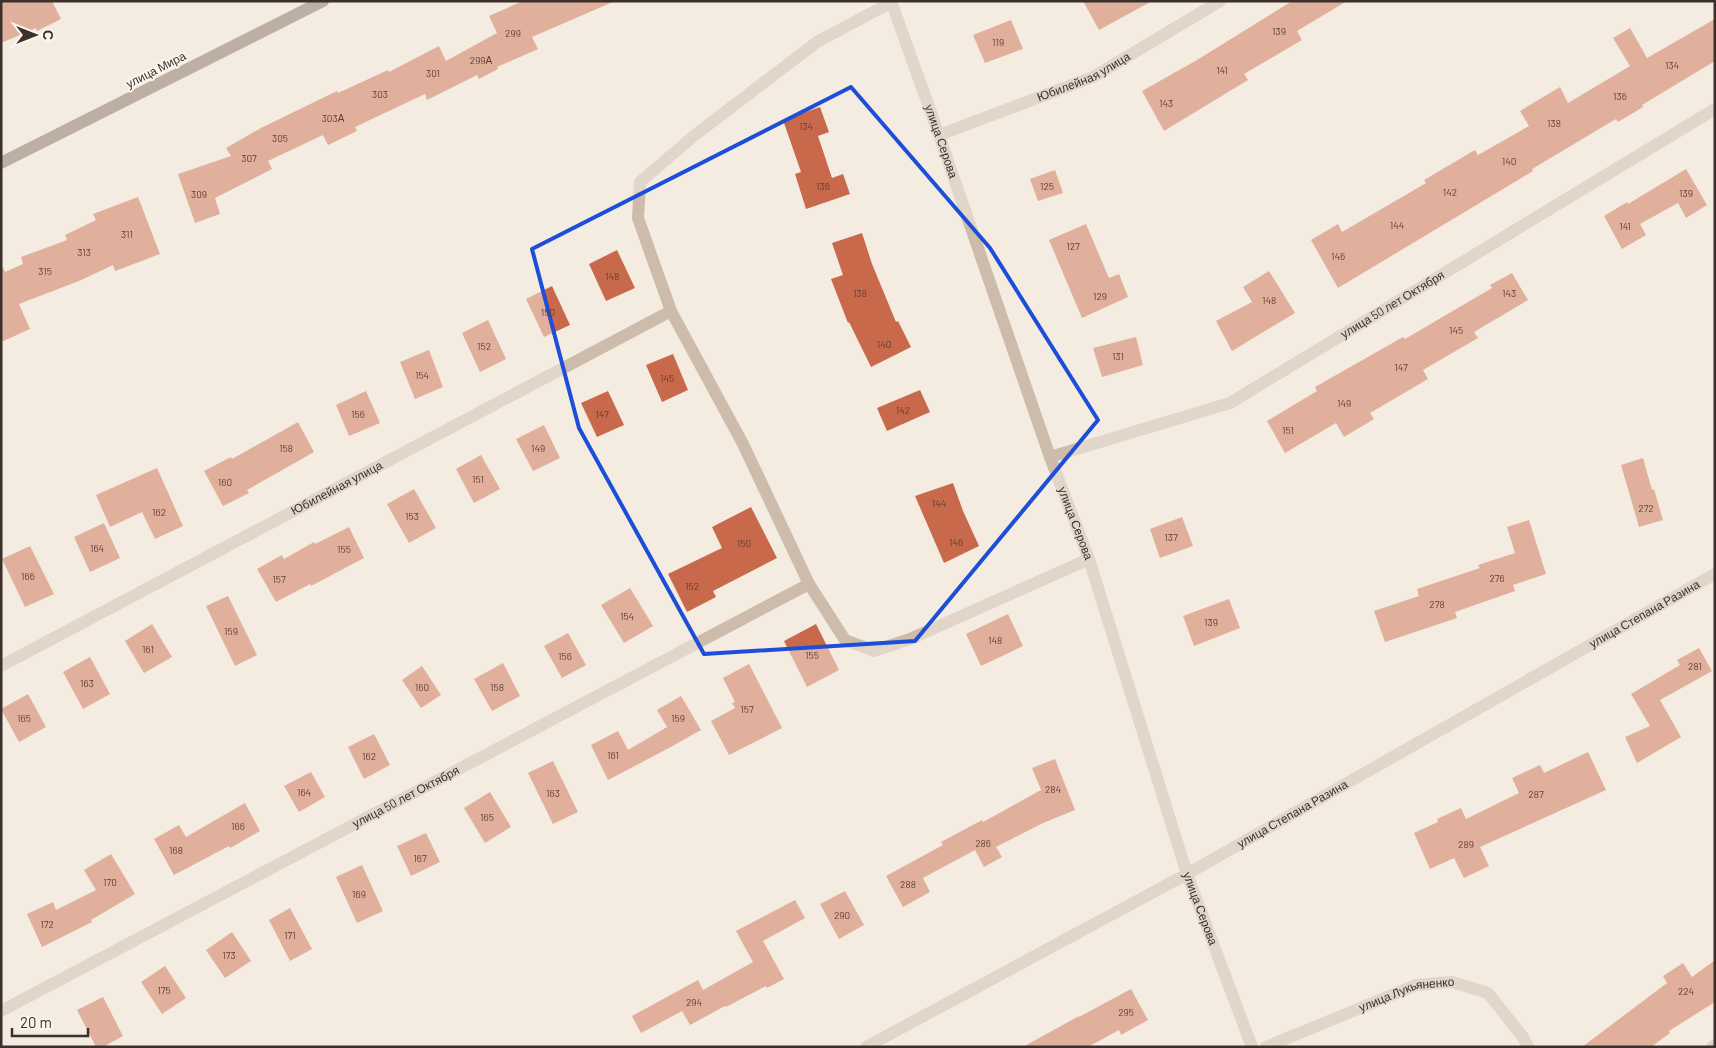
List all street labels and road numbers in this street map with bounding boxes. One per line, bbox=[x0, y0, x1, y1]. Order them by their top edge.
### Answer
street label: улица Мира bbox=[123, 48, 189, 91]
street label: Юбилейная улица bbox=[1035, 48, 1132, 103]
street label: улица Серова bbox=[922, 102, 961, 180]
street label: улица 50 лет Октября bbox=[1338, 267, 1446, 341]
street label: Юбилейная улица bbox=[288, 457, 385, 517]
street label: улица Серова bbox=[1055, 485, 1097, 562]
street label: улица Степана Разина bbox=[1586, 576, 1702, 651]
street label: улица 50 лет Октября bbox=[350, 762, 461, 831]
street label: улица Степана Разина bbox=[1234, 776, 1350, 851]
street label: улица Серова bbox=[1180, 870, 1221, 947]
street label: улица Лукьяненко bbox=[1357, 974, 1455, 1015]

